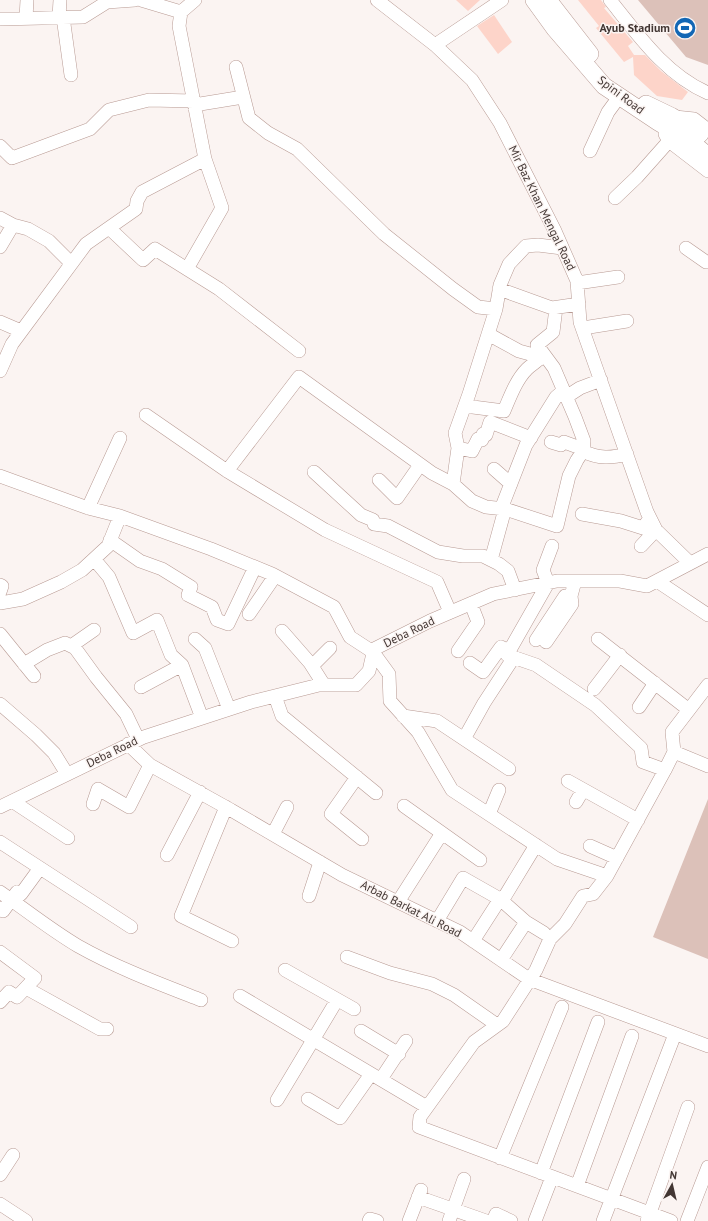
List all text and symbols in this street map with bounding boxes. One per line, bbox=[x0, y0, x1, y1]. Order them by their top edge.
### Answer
sports icon: Ayub Stadium bbox=[672, 15, 698, 41]
place label: Ayub Stadium bbox=[599, 20, 670, 35]
street label: Spini Road bbox=[595, 72, 648, 117]
street label: Mir Baz Khan Mengal Road bbox=[506, 143, 579, 273]
street label: Deba Road bbox=[381, 613, 437, 650]
street label: Deba Road bbox=[84, 733, 140, 770]
street label: Arbab Barkat Ali Road bbox=[358, 877, 464, 940]
north arrow bbox=[652, 1165, 692, 1205]
text: N bbox=[669, 1168, 678, 1183]

